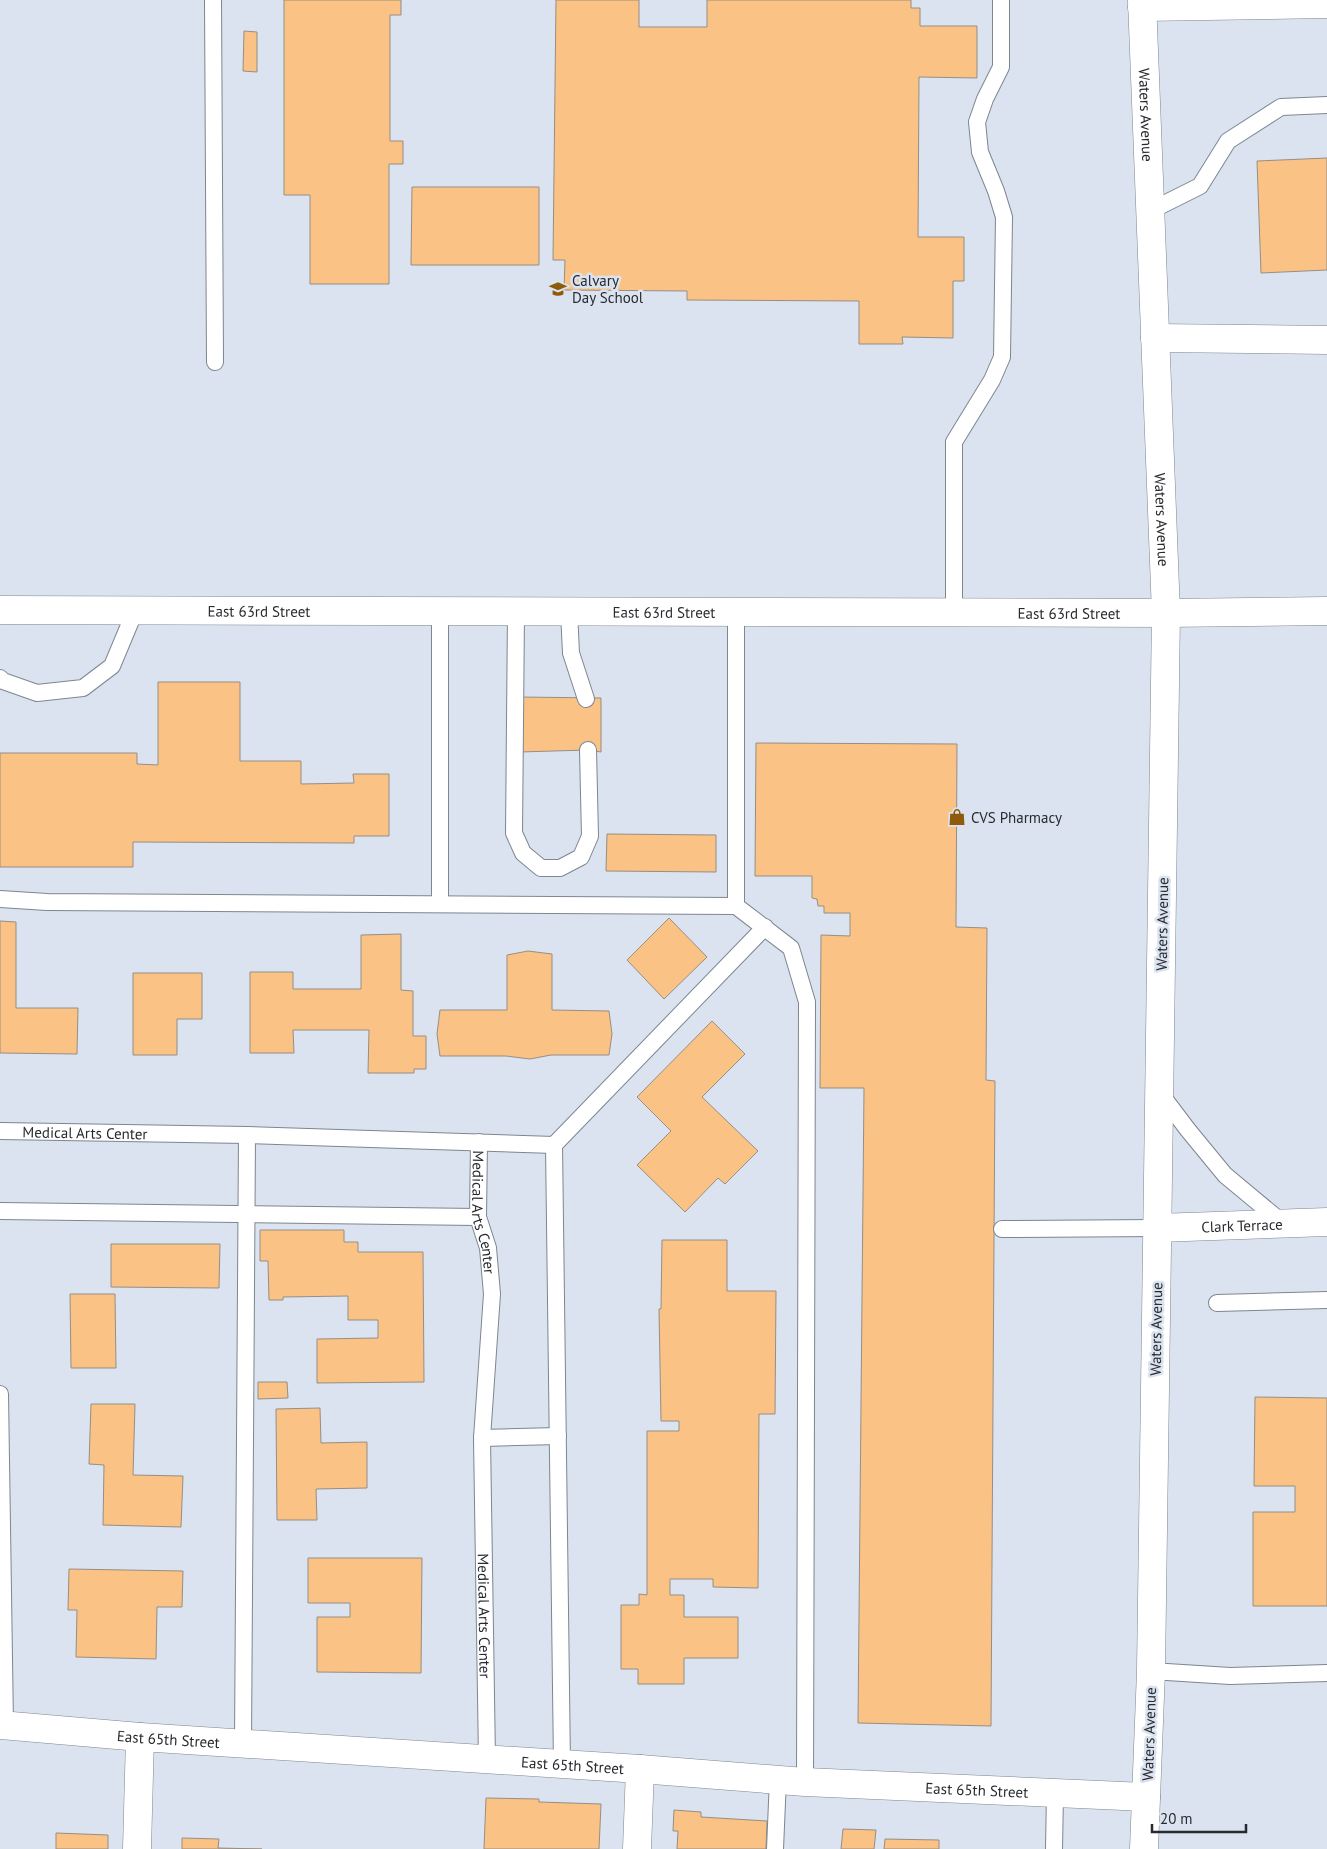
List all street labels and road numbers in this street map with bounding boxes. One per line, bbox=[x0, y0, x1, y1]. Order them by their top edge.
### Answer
street label: Waters Avenue bbox=[1135, 68, 1158, 162]
street label: Waters Avenue bbox=[1151, 472, 1174, 567]
street label: East 63rd Street bbox=[208, 601, 310, 620]
street label: East 63rd Street bbox=[613, 602, 715, 621]
street label: East 63rd Street bbox=[1018, 603, 1120, 622]
street label: Waters Avenue bbox=[1152, 877, 1172, 971]
street label: Medical Arts Center bbox=[22, 1122, 148, 1143]
street label: Medical Arts Center bbox=[468, 1150, 500, 1275]
street label: Clark Terrace bbox=[1201, 1214, 1283, 1236]
street label: Waters Avenue bbox=[1146, 1282, 1166, 1376]
street label: Medical Arts Center bbox=[474, 1553, 495, 1679]
street label: Waters Avenue bbox=[1138, 1687, 1160, 1781]
street label: East 65th Street bbox=[116, 1726, 220, 1752]
street label: East 65th Street bbox=[521, 1752, 625, 1777]
street label: East 65th Street bbox=[925, 1778, 1029, 1801]

